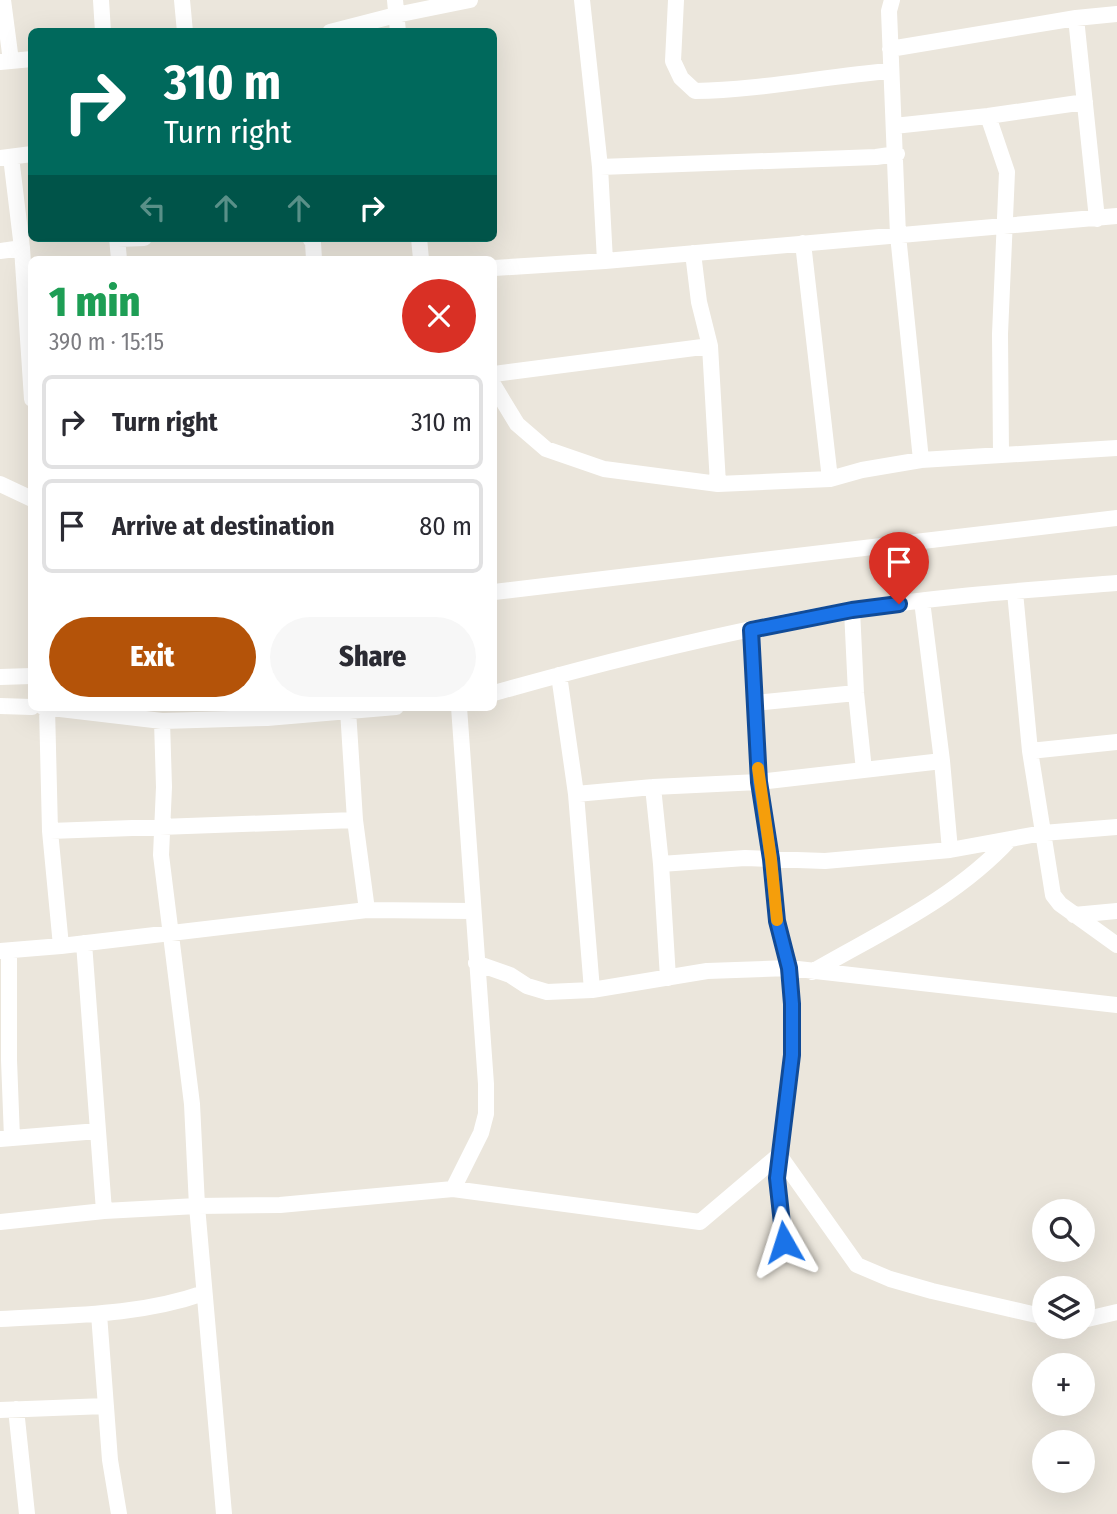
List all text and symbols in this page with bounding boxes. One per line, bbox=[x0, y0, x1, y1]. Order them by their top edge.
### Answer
text: 310 m bbox=[164, 53, 281, 112]
icon: right bbox=[49, 56, 140, 147]
text: Turn right bbox=[164, 113, 291, 151]
icon: left bbox=[134, 189, 172, 227]
icon: ahead bbox=[207, 189, 245, 227]
icon: ahead bbox=[280, 189, 318, 227]
icon: right bbox=[353, 189, 391, 227]
text: 1 min bbox=[49, 277, 140, 327]
button: close bbox=[402, 279, 476, 353]
text: 390 m · 15:15 bbox=[49, 328, 164, 356]
icon: right bbox=[53, 403, 91, 441]
text: Turn right bbox=[112, 407, 218, 438]
text: 310 m bbox=[411, 407, 472, 438]
icon: arrive bbox=[53, 507, 91, 545]
text: Arrive at destination bbox=[112, 511, 335, 542]
text: 80 m bbox=[419, 511, 472, 542]
pin bbox=[869, 532, 929, 604]
icon: arrive bbox=[880, 543, 918, 581]
button: Exit bbox=[49, 617, 256, 697]
button: Share bbox=[270, 617, 476, 697]
map controls bbox=[1032, 1199, 1095, 1493]
button: search bbox=[1032, 1199, 1095, 1262]
position arrow bbox=[747, 1205, 821, 1279]
button: layers bbox=[1032, 1276, 1095, 1339]
button: + bbox=[1032, 1353, 1095, 1416]
button: − bbox=[1032, 1430, 1095, 1493]

